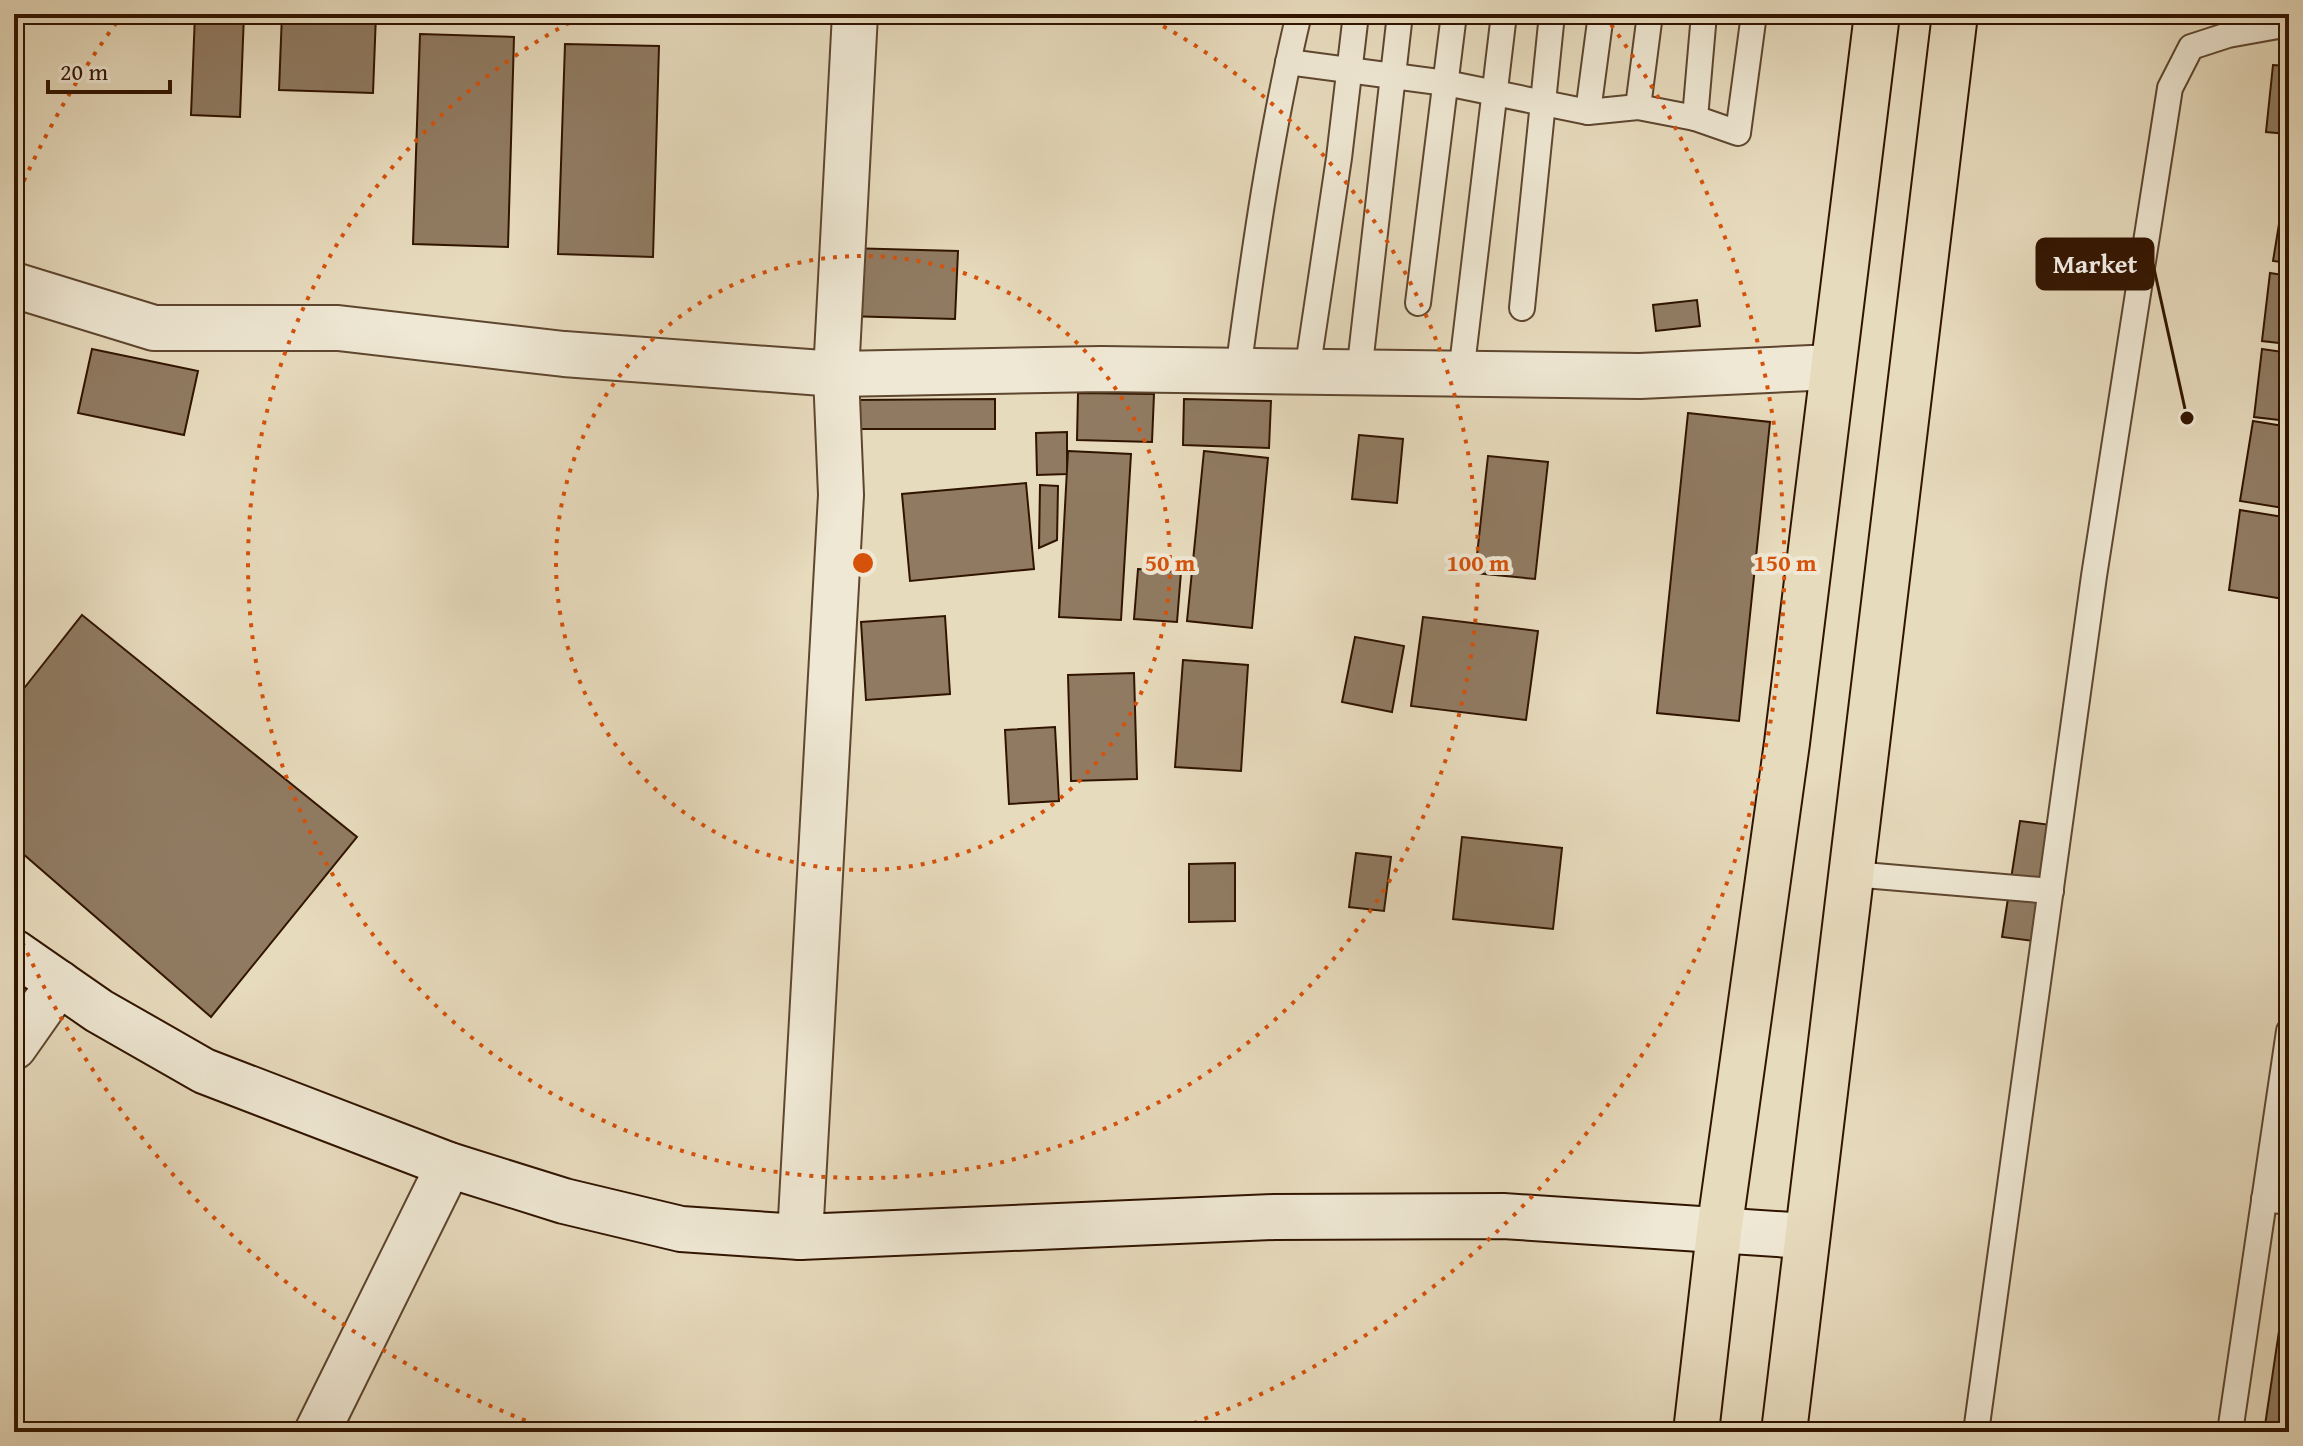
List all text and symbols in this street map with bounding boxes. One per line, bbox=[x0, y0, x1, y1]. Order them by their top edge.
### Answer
scale bar bbox=[48, 44, 170, 94]
text: 20 m bbox=[60, 54, 108, 89]
callout: Market bbox=[2037, 239, 2153, 289]
text: Market bbox=[2053, 244, 2137, 283]
text: 50 m bbox=[1145, 545, 1196, 580]
text: 100 m bbox=[1446, 545, 1510, 580]
text: 150 m bbox=[1753, 545, 1817, 580]
centre of rings bbox=[849, 549, 877, 577]

